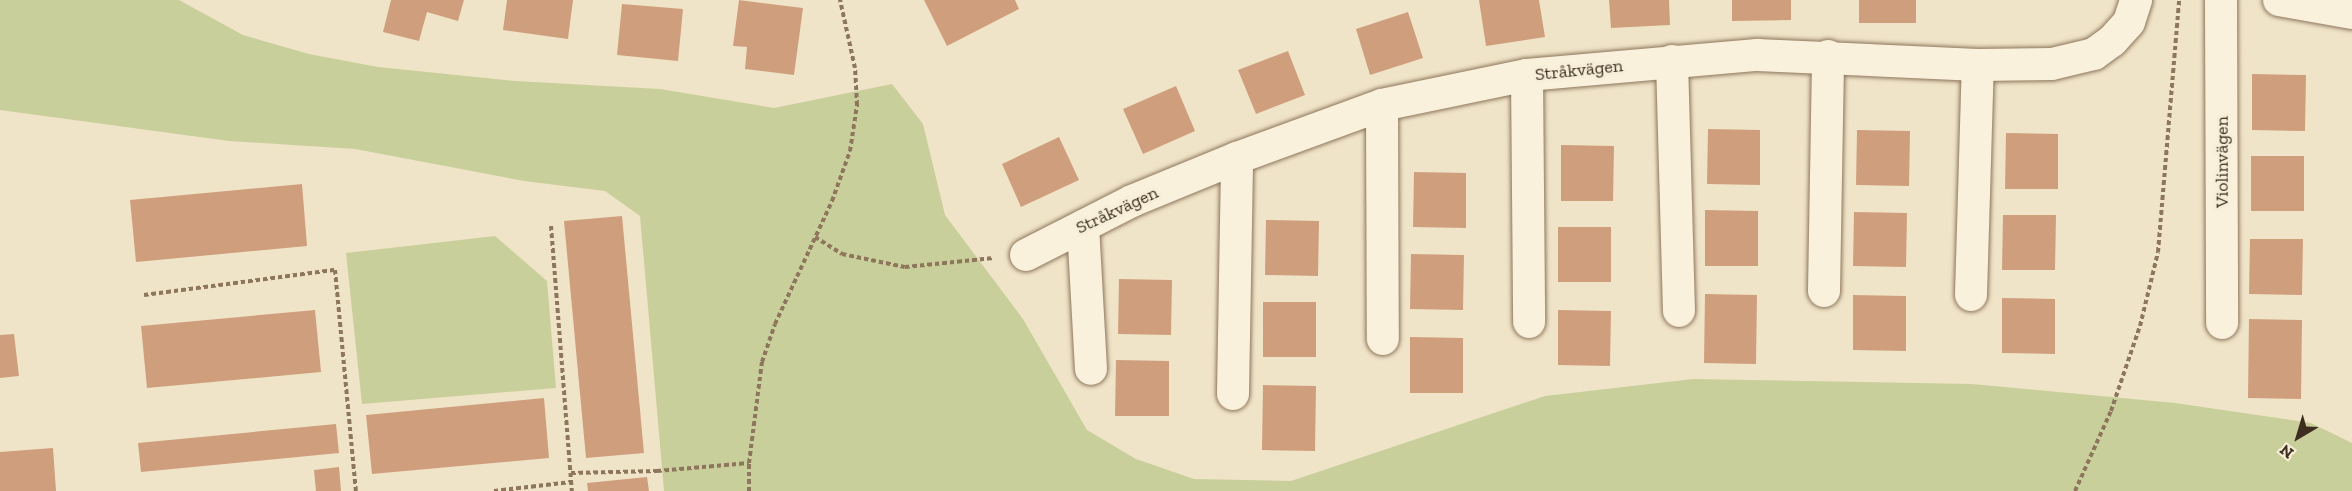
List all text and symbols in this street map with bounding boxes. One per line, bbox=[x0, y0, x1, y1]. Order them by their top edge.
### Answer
street label: Stråkvägen bbox=[1534, 55, 1624, 85]
street label: Violinvägen bbox=[2211, 116, 2233, 208]
street label: Stråkvägen bbox=[1072, 182, 1162, 238]
north arrow bbox=[2268, 407, 2328, 467]
text: N bbox=[2276, 440, 2297, 463]

